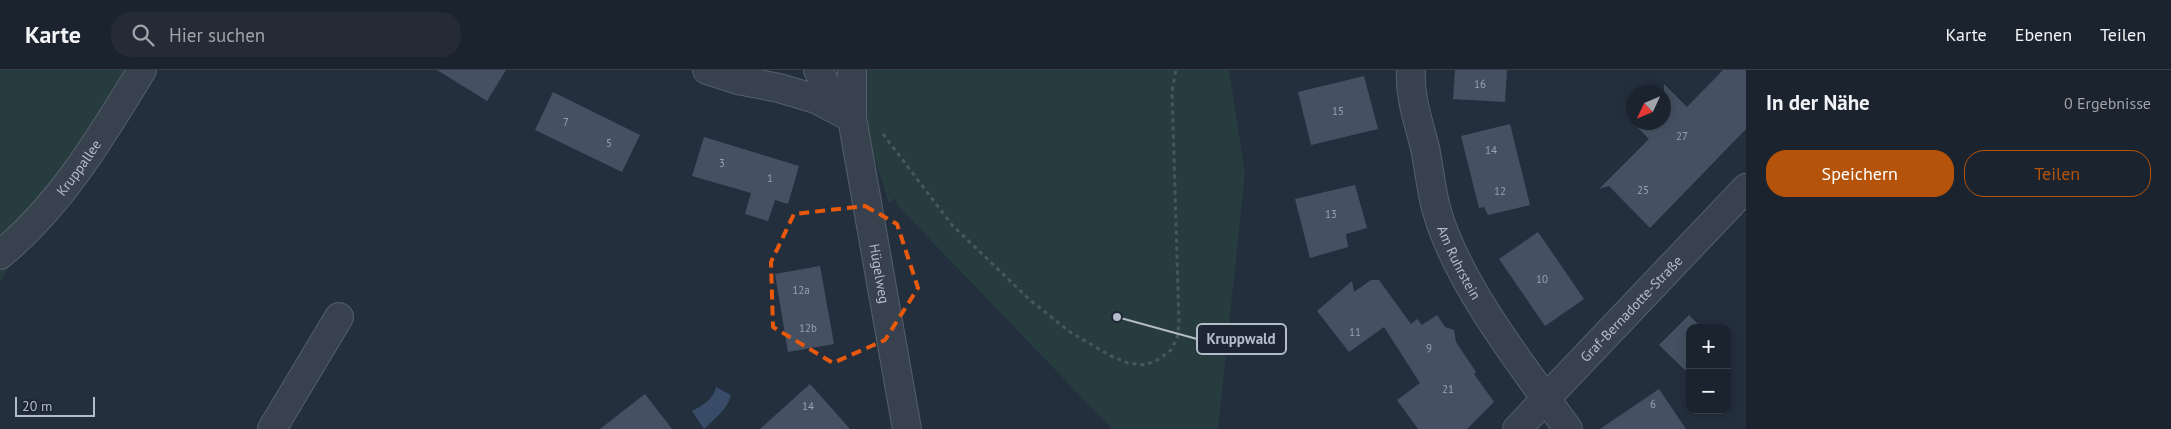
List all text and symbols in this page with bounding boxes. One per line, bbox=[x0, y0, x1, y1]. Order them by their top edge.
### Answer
search box bbox=[111, 12, 461, 57]
text: Karte bbox=[25, 19, 81, 50]
icon: search bbox=[129, 21, 157, 49]
text: Hier suchen bbox=[169, 23, 265, 47]
text: Karte bbox=[1946, 23, 1987, 46]
text: Ebenen bbox=[2015, 23, 2072, 46]
text: Teilen bbox=[2100, 23, 2146, 46]
house number: 16 bbox=[1474, 77, 1486, 91]
north arrow bbox=[1626, 85, 1671, 130]
text: In der Nähe bbox=[1766, 89, 1870, 116]
text: 0 Ergebnisse bbox=[2064, 93, 2151, 113]
house number: 15 bbox=[1332, 104, 1344, 118]
house number: 7 bbox=[563, 115, 569, 129]
house number: 27 bbox=[1676, 129, 1688, 143]
street label: Kruppallee bbox=[53, 136, 105, 199]
house number: 5 bbox=[606, 136, 612, 150]
house number: 14 bbox=[1485, 143, 1497, 157]
button: Speichern bbox=[1766, 150, 1954, 197]
button: Teilen bbox=[1964, 150, 2151, 197]
house number: 3 bbox=[719, 156, 725, 170]
house number: 1 bbox=[767, 171, 773, 185]
house number: 25 bbox=[1637, 183, 1649, 197]
house number: 12 bbox=[1494, 184, 1506, 198]
house number: 13 bbox=[1325, 207, 1337, 221]
street label: Am Ruhrstein bbox=[1433, 223, 1485, 303]
street label: Hügelweg bbox=[865, 242, 894, 305]
street label: Graf-Bernadotte-Straße bbox=[1576, 252, 1686, 366]
house number: 10 bbox=[1536, 272, 1548, 286]
house number: 12a bbox=[792, 283, 810, 297]
house number: 12b bbox=[799, 321, 817, 335]
callout: Kruppwald bbox=[1197, 324, 1286, 354]
map controls bbox=[1686, 324, 1731, 414]
button: + bbox=[1686, 324, 1731, 369]
house number: 11 bbox=[1349, 325, 1361, 339]
text: Kruppwald bbox=[1206, 329, 1276, 348]
house number: 9 bbox=[1426, 341, 1432, 355]
button: − bbox=[1686, 369, 1731, 414]
house number: 21 bbox=[1442, 382, 1454, 396]
scale bar bbox=[15, 394, 95, 417]
text: 20 m bbox=[22, 397, 52, 415]
house number: 6 bbox=[1650, 397, 1656, 411]
house number: 14 bbox=[802, 399, 814, 413]

